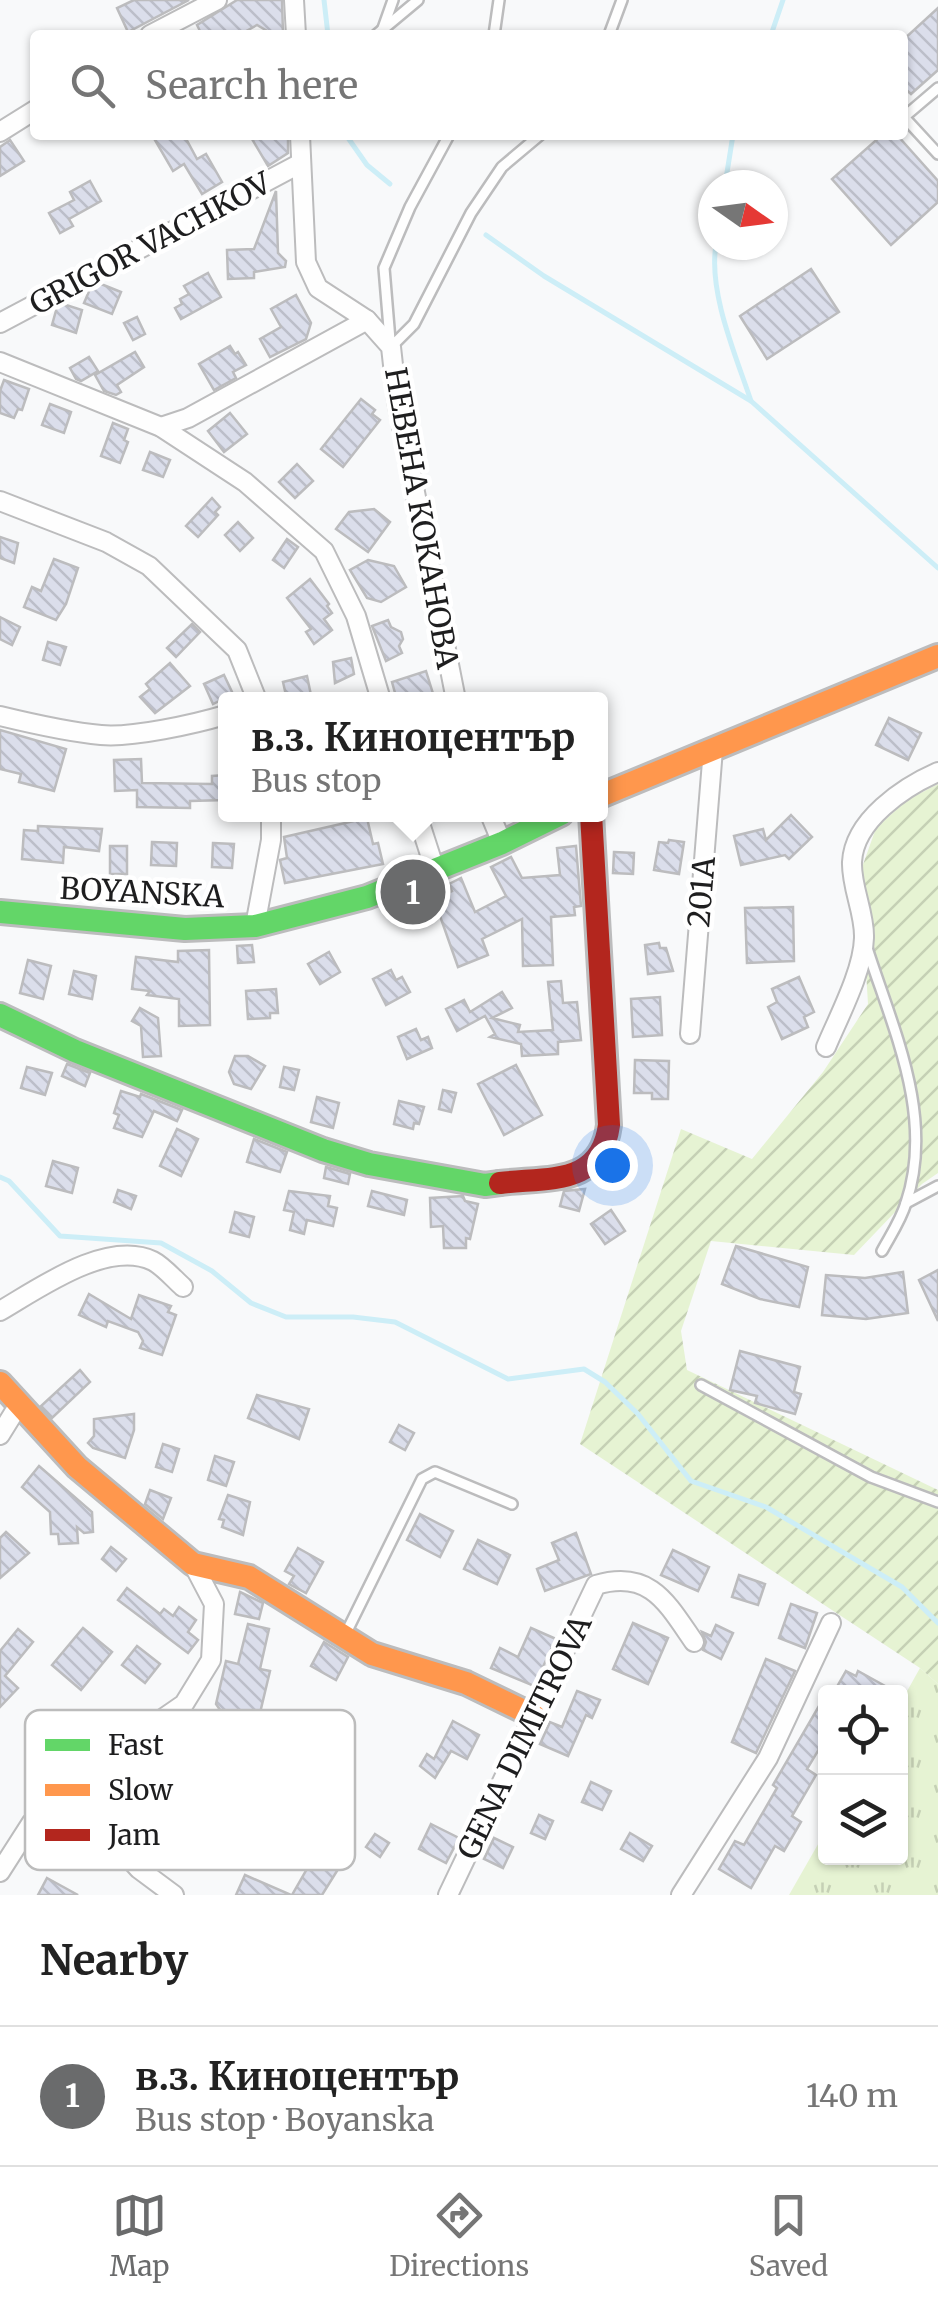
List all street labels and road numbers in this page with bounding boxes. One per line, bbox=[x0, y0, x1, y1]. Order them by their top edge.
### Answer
street label: GRIGOR VACHKOV bbox=[23, 163, 278, 323]
street label: НЕВЕНА КОКАНОВА bbox=[377, 365, 467, 672]
street label: 201А bbox=[679, 854, 723, 929]
street label: BOYANSKA bbox=[59, 869, 226, 915]
street label: GENA DIMITROVA bbox=[448, 1608, 600, 1865]

